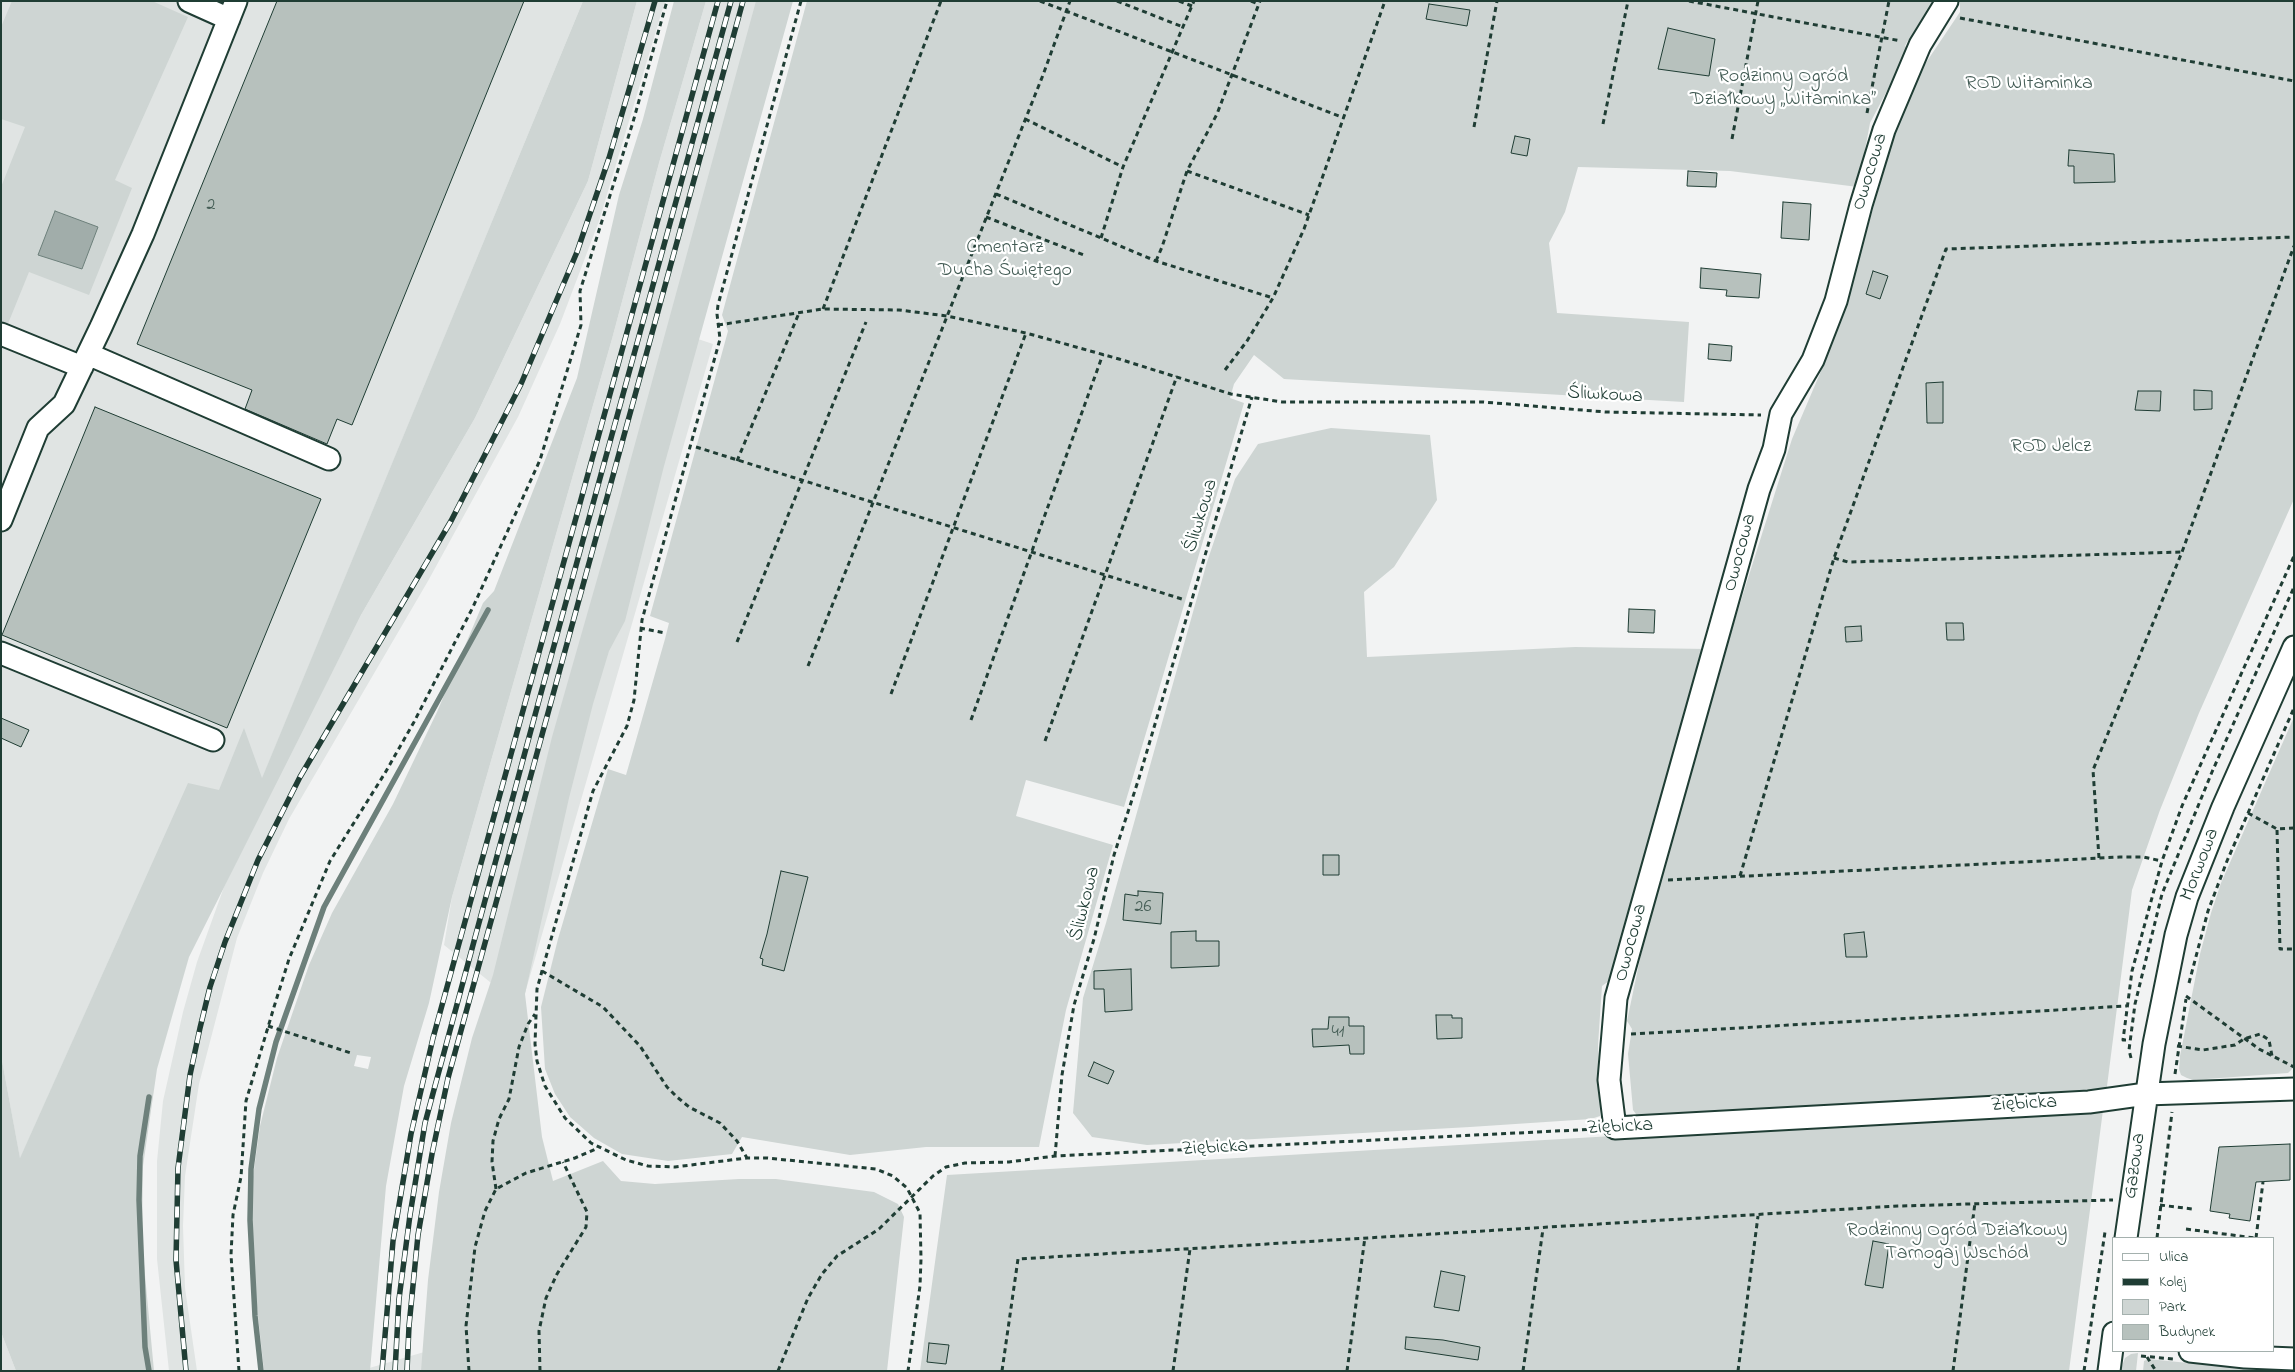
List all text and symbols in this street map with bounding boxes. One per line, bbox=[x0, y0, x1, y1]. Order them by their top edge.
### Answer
park label: Rodzinny Ogród Działkowy „Witaminka” bbox=[1690, 66, 1876, 113]
park label: ROD Witaminka bbox=[1965, 73, 2093, 97]
street label: Owocowa bbox=[1848, 130, 1894, 214]
house number: 2 bbox=[207, 195, 215, 217]
park label: Cmentarz Ducha Świętego bbox=[938, 237, 1072, 284]
street label: Śliwkowa bbox=[1567, 382, 1643, 410]
park label: ROD Jelcz bbox=[2011, 436, 2091, 460]
street label: Śliwkowa bbox=[1179, 476, 1225, 556]
street label: Owocowa bbox=[1719, 511, 1763, 595]
street label: Morwowa bbox=[2176, 825, 2226, 905]
street label: Śliwkowa bbox=[1065, 864, 1107, 944]
house number: 26 bbox=[1135, 897, 1151, 919]
street label: Owocowa bbox=[1610, 901, 1654, 985]
house number: 41 bbox=[1331, 1022, 1345, 1044]
street label: Ziębicka bbox=[1990, 1091, 2058, 1119]
street label: Ziębicka bbox=[1586, 1114, 1654, 1142]
street label: Gazowa bbox=[2120, 1132, 2152, 1200]
street label: Ziębicka bbox=[1181, 1135, 1249, 1163]
park label: Rodzinny Ogród Działkowy Tarnogaj Wschód bbox=[1847, 1220, 2067, 1267]
legend bbox=[2112, 1237, 2275, 1352]
text: Ulica bbox=[2159, 1246, 2188, 1268]
text: Kolej bbox=[2159, 1271, 2186, 1293]
text: Park bbox=[2159, 1296, 2186, 1318]
text: Budynek bbox=[2159, 1321, 2215, 1343]

